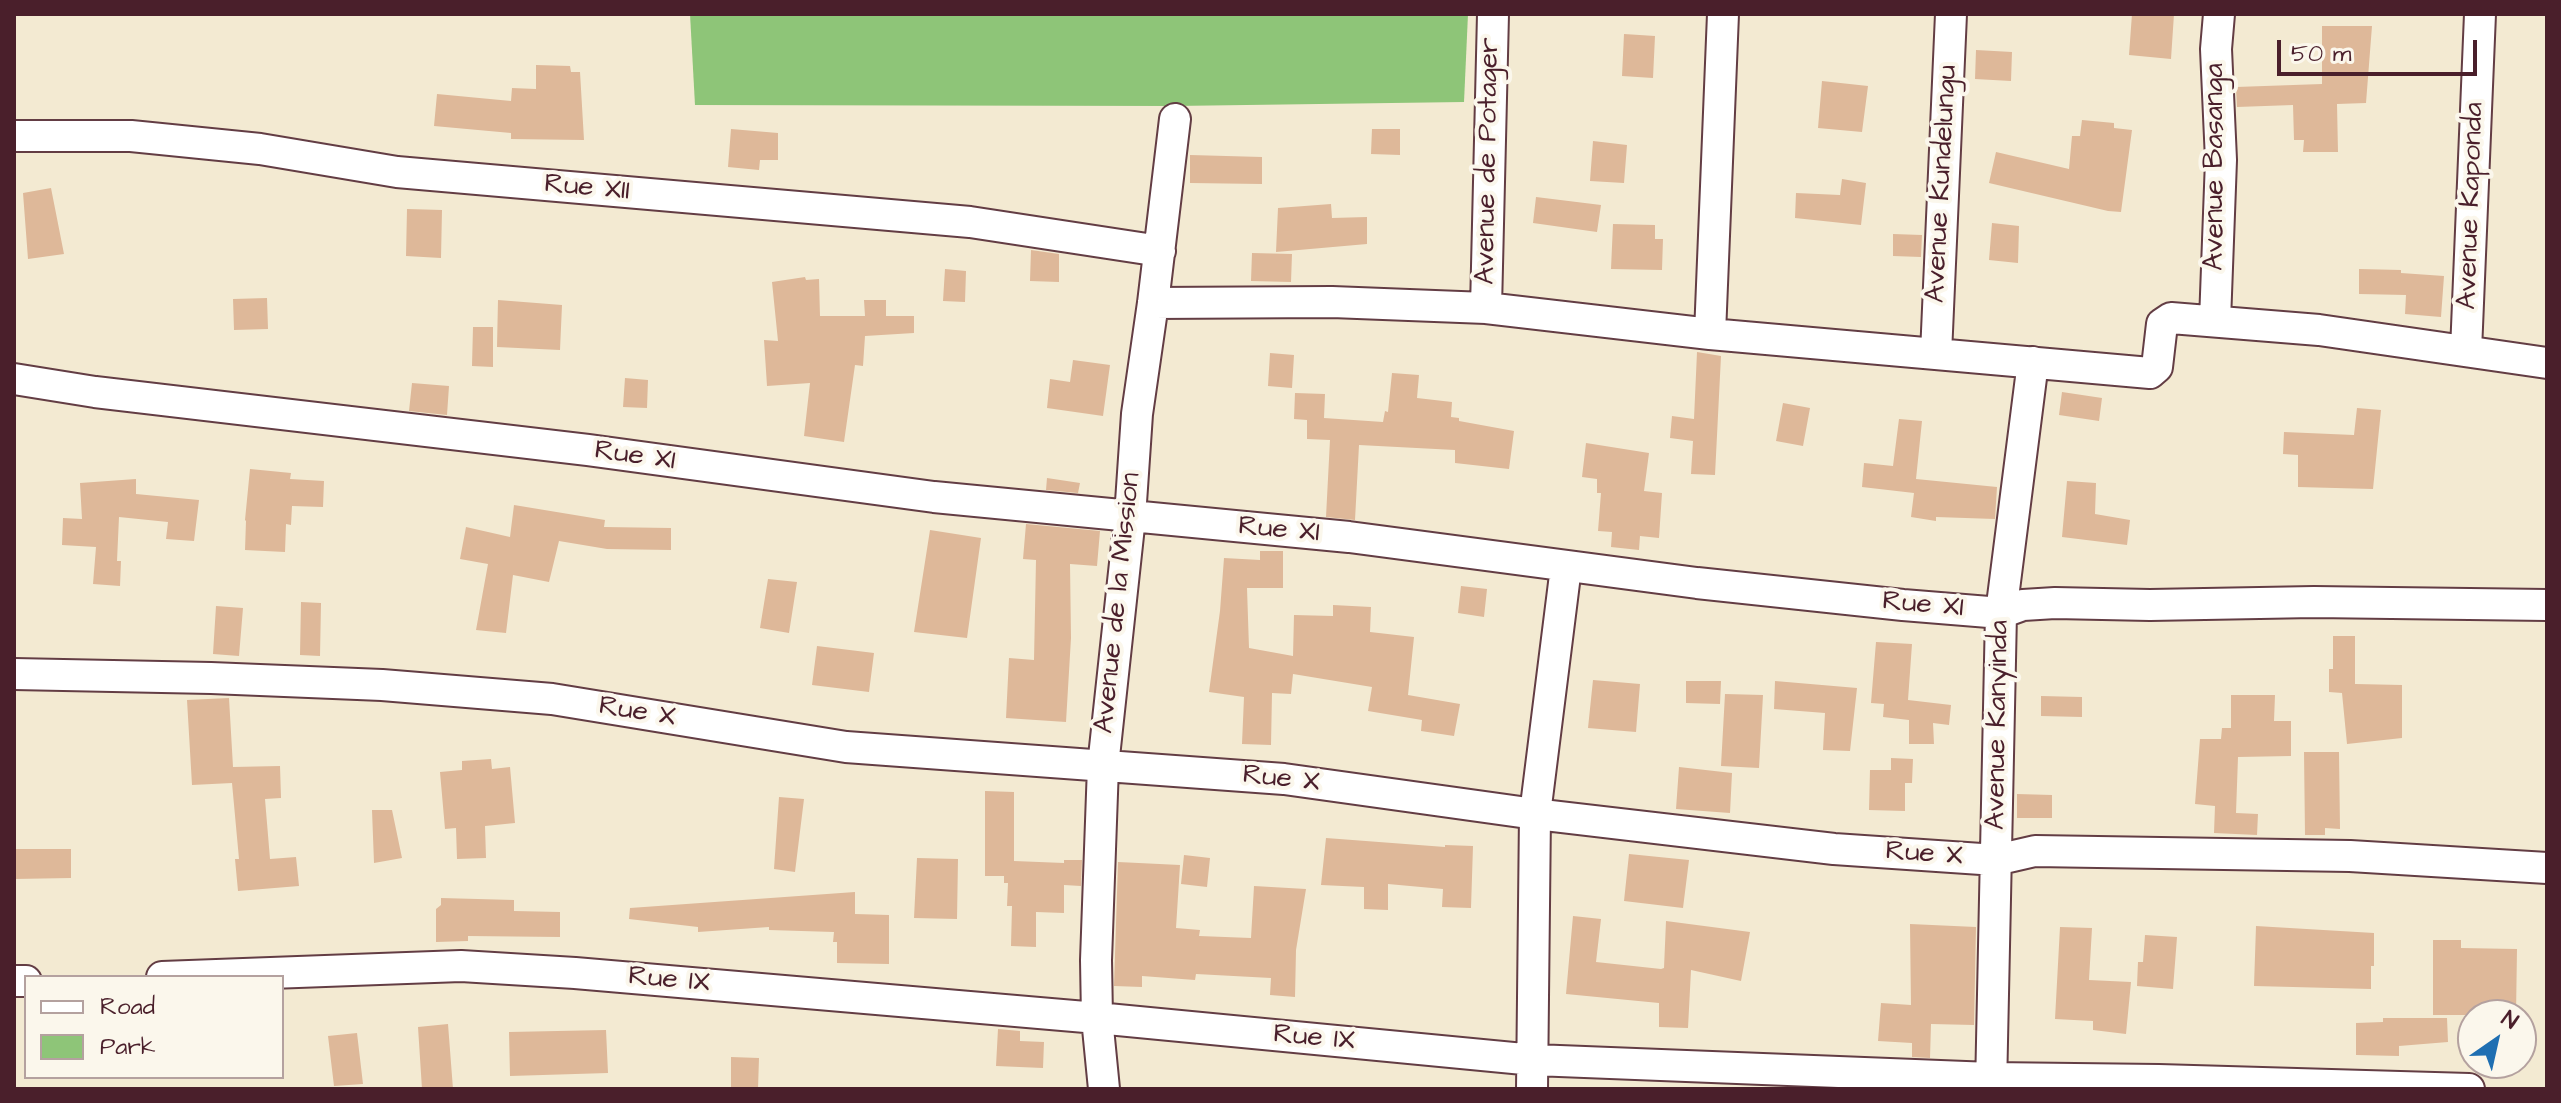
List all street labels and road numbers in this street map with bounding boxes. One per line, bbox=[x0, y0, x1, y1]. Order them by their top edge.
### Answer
street label: Avenue de Potager bbox=[1470, 37, 1508, 285]
street label: Avenue Basanga bbox=[2199, 63, 2233, 271]
street label: Avenue Kundelungu bbox=[1920, 64, 1966, 304]
street label: Avenue Kaponda bbox=[2452, 102, 2492, 310]
street label: Rue XII bbox=[543, 169, 631, 209]
street label: Rue XI bbox=[592, 435, 678, 479]
street label: Avenue de la Mission bbox=[1089, 471, 1149, 735]
street label: Rue XI bbox=[1237, 511, 1321, 551]
street label: Rue XI bbox=[1881, 586, 1965, 626]
street label: Avenue Kanyinda bbox=[1980, 620, 2018, 830]
street label: Rue X bbox=[596, 690, 678, 736]
street label: Rue X bbox=[1241, 759, 1321, 801]
street label: Rue X bbox=[1884, 836, 1964, 874]
street label: Rue IX bbox=[627, 961, 711, 1001]
street label: Rue IX bbox=[1272, 1019, 1356, 1059]

